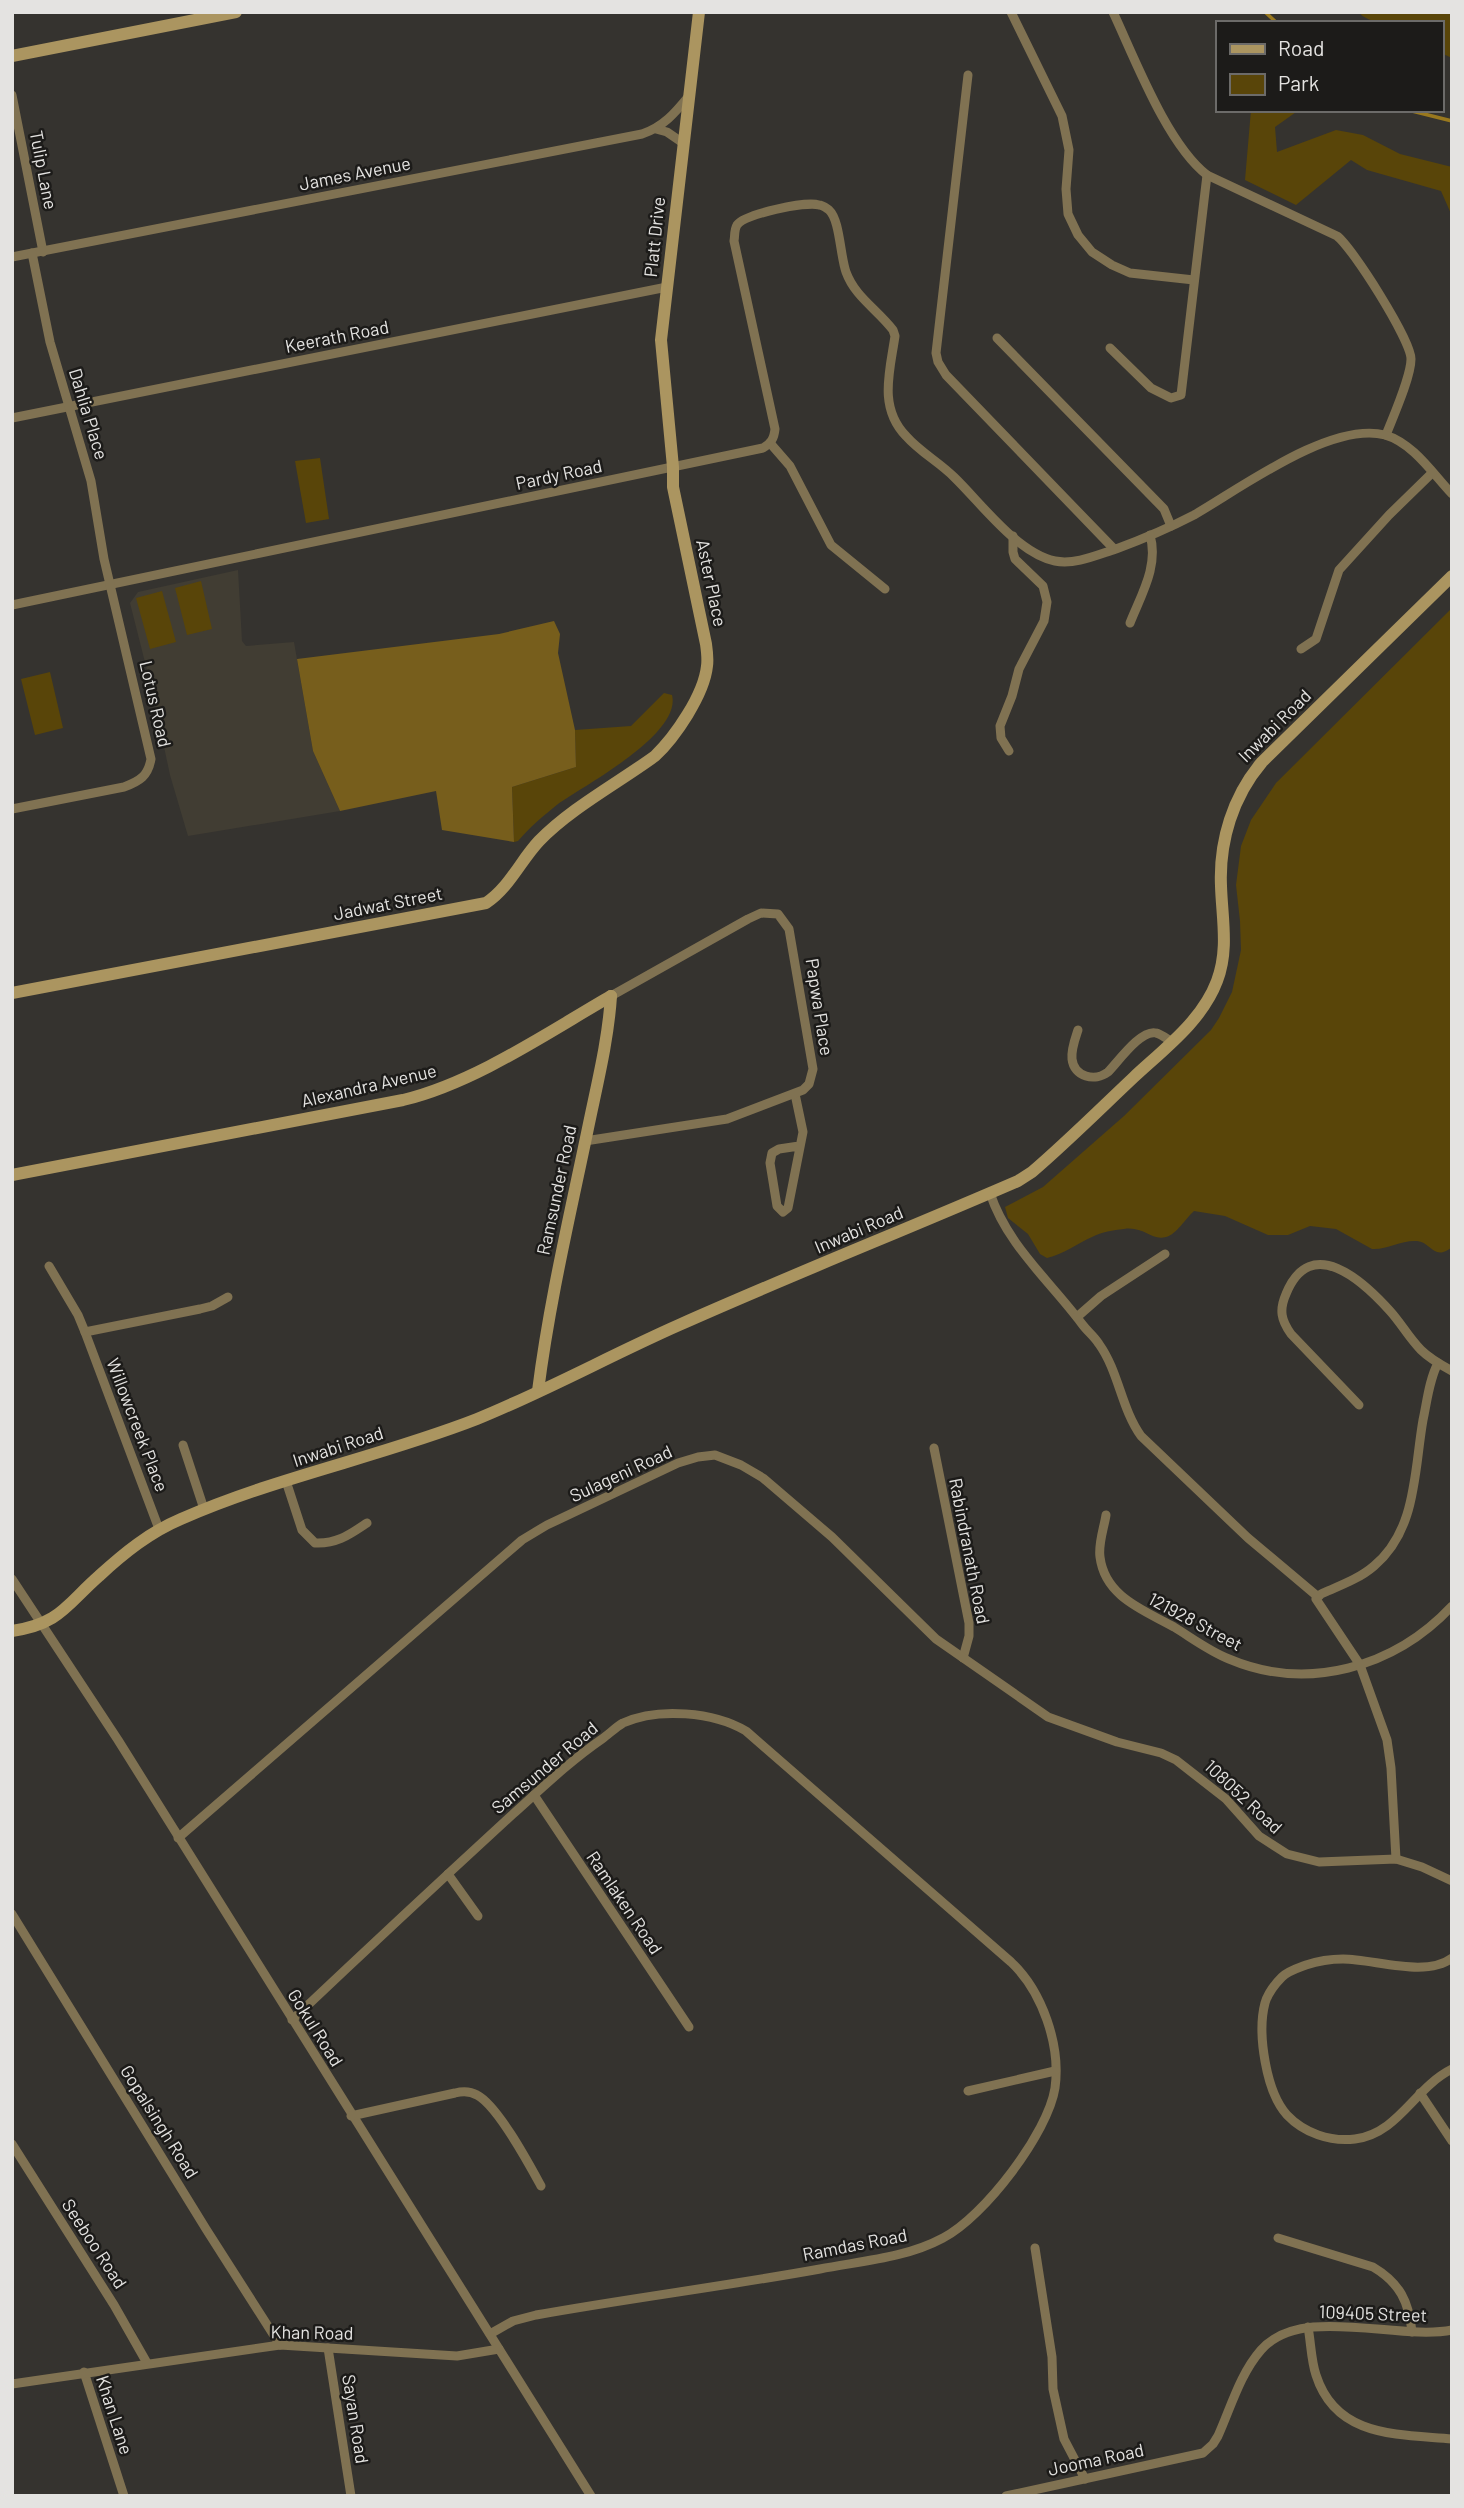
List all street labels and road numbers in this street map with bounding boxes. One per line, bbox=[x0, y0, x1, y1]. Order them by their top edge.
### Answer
street label: Tulip Lane bbox=[26, 128, 62, 211]
street label: James Avenue bbox=[297, 151, 412, 195]
street label: Platt Drive bbox=[639, 196, 669, 278]
street label: Keerath Road bbox=[283, 315, 391, 357]
street label: Dahlia Place bbox=[65, 365, 113, 462]
street label: Pardy Road bbox=[514, 454, 604, 494]
street label: Aster Place bbox=[692, 537, 732, 628]
street label: Lotus Road bbox=[135, 658, 177, 749]
street label: Inwabi Road bbox=[1233, 684, 1315, 766]
street label: Jadwat Street bbox=[331, 882, 444, 924]
street label: Papwa Place bbox=[801, 957, 839, 1057]
street label: Alexandra Avenue bbox=[299, 1059, 439, 1111]
street label: Ramsunder Road bbox=[532, 1123, 581, 1257]
street label: Inwabi Road bbox=[811, 1201, 906, 1258]
street label: Willowcreek Place bbox=[102, 1355, 174, 1495]
street label: Inwabi Road bbox=[290, 1421, 386, 1471]
street label: Sulageni Road bbox=[566, 1440, 675, 1506]
street label: Rabindranath Road bbox=[945, 1476, 995, 1626]
street label: 121928 Street bbox=[1145, 1587, 1246, 1655]
street label: Samsunder Road bbox=[487, 1716, 602, 1818]
street label: 108052 Road bbox=[1200, 1755, 1287, 1838]
street label: Ramlaken Road bbox=[582, 1847, 667, 1958]
street label: Gokul Road bbox=[283, 1985, 348, 2070]
street label: Gopalsingh Road bbox=[116, 2061, 204, 2182]
street label: Seeboo Road bbox=[58, 2195, 132, 2292]
street label: Ramdas Road bbox=[801, 2223, 909, 2265]
street label: 109405 Street bbox=[1319, 2300, 1427, 2326]
street label: Khan Road bbox=[270, 2320, 354, 2344]
street label: Khan Lane bbox=[92, 2372, 138, 2457]
street label: Sayan Road bbox=[338, 2373, 374, 2465]
street label: Jooma Road bbox=[1046, 2438, 1146, 2480]

